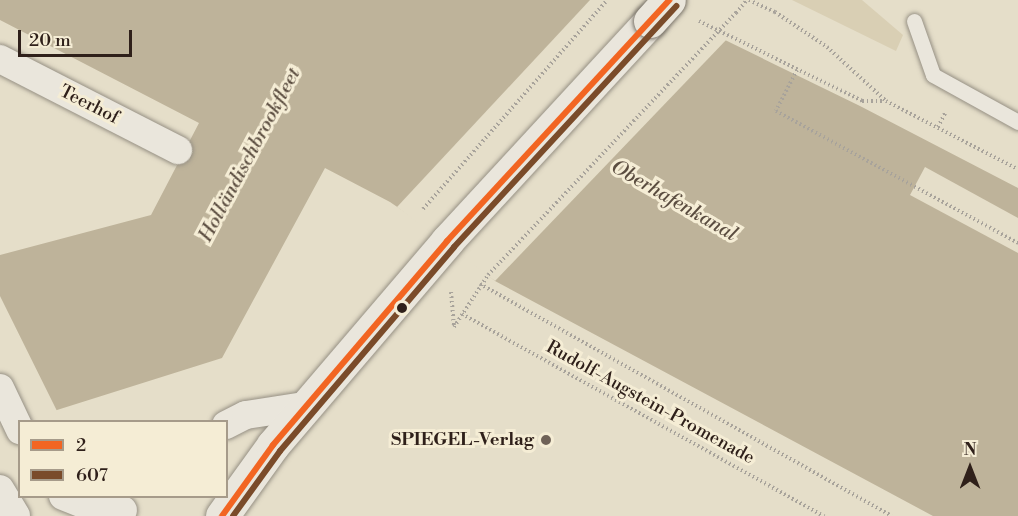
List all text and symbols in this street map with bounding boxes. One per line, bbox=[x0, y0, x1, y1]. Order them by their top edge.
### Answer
scale bar bbox=[21, 18, 135, 56]
text: 20 m bbox=[29, 29, 71, 52]
water label: Holländischbrookfleet bbox=[194, 64, 306, 246]
street label: Teerhof bbox=[56, 81, 122, 129]
water label: Oberhafenkanal bbox=[607, 155, 741, 247]
unlabelled marker bbox=[396, 302, 408, 314]
street label: Rudolf-Augstein-Promenade bbox=[542, 337, 758, 469]
legend bbox=[18, 420, 228, 498]
place label: SPIEGEL-Verlag bbox=[391, 429, 534, 451]
marker: SPIEGEL-Verlag bbox=[539, 433, 553, 447]
text: 2 bbox=[76, 434, 86, 457]
north arrow bbox=[940, 438, 1000, 498]
text: N bbox=[964, 440, 976, 460]
text: 607 bbox=[76, 464, 108, 487]

